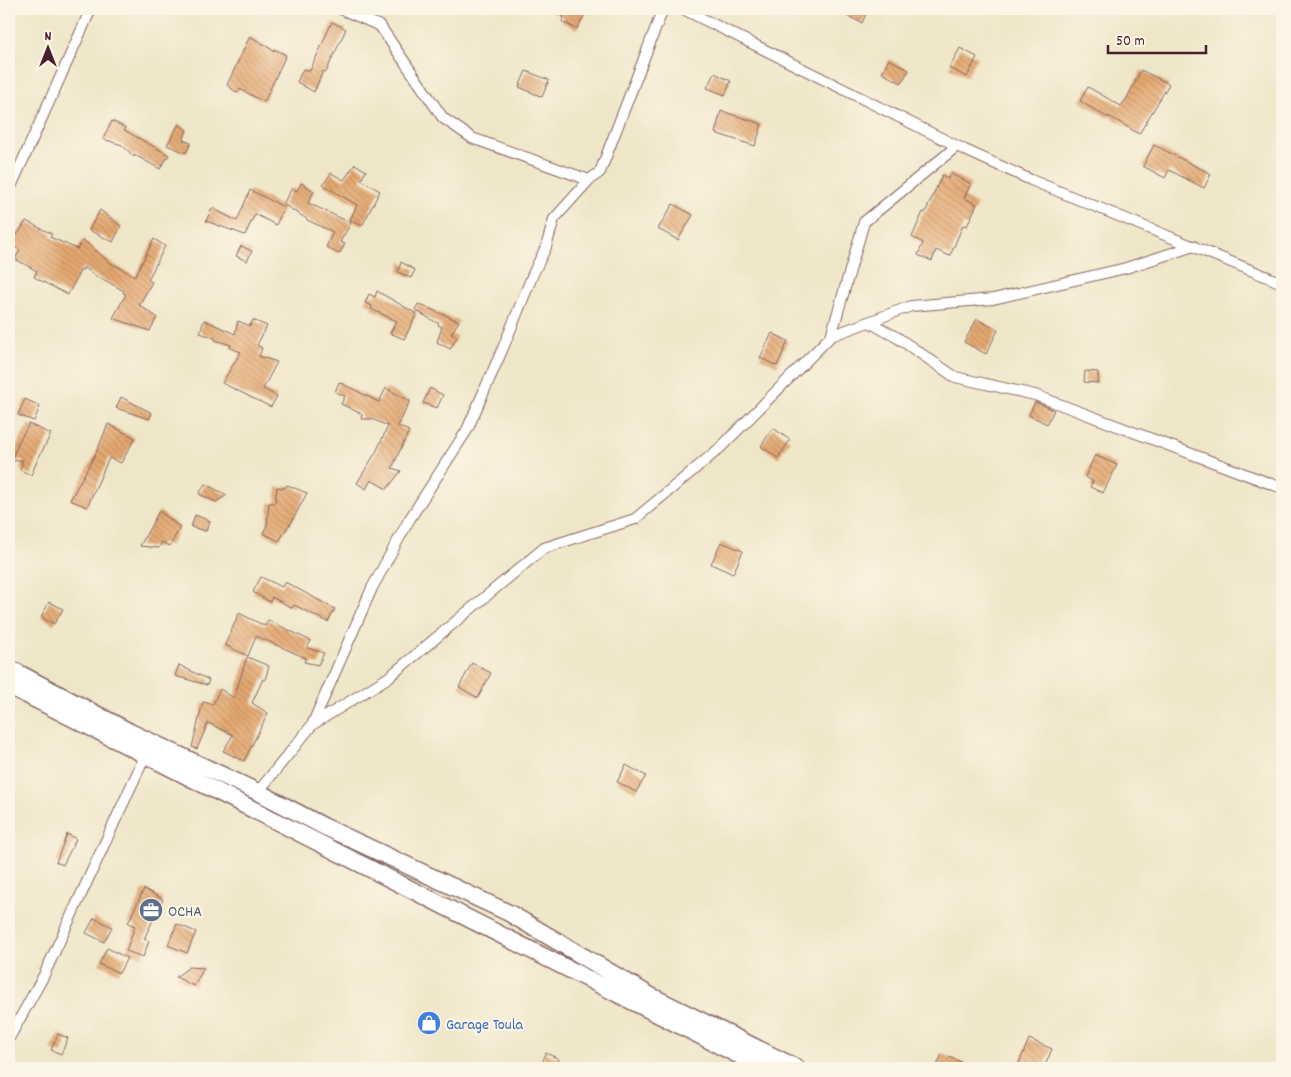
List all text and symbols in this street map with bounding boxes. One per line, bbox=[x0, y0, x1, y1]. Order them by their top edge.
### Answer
north arrow bbox=[22, 22, 72, 72]
scale bar bbox=[1108, 22, 1206, 54]
text: N bbox=[45, 27, 52, 47]
text: 50 m bbox=[1116, 31, 1145, 53]
office icon: OCHA bbox=[138, 897, 164, 923]
place label: OCHA bbox=[168, 901, 202, 924]
shop icon: Garage Toula bbox=[416, 1010, 442, 1036]
place label: Garage Toula bbox=[446, 1014, 524, 1037]

